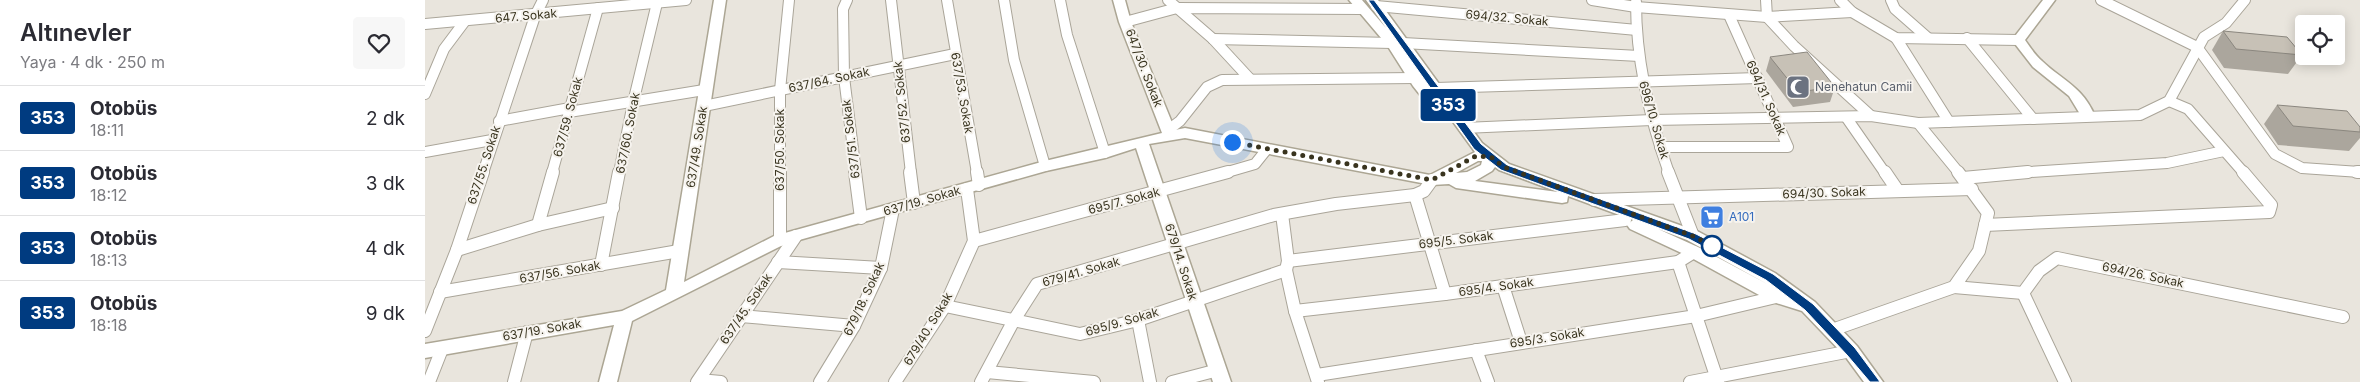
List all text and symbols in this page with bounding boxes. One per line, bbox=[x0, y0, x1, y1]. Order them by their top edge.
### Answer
street label: 647. Sokak bbox=[494, 5, 558, 26]
street label: 694/32. Sokak bbox=[1465, 6, 1550, 29]
map controls bbox=[2295, 15, 2345, 65]
button: locate bbox=[2295, 15, 2345, 65]
button: heart bbox=[353, 17, 405, 69]
text: Altınevler bbox=[20, 18, 131, 47]
street label: 647/30. Sokak bbox=[1123, 27, 1166, 109]
street label: 637/53. Sokak bbox=[948, 51, 977, 135]
text: Yaya · 4 dk · 250 m bbox=[20, 52, 165, 72]
street label: 694/31. Sokak bbox=[1743, 58, 1790, 138]
street label: 637/52. Sokak bbox=[890, 60, 913, 144]
street label: 637/64. Sokak bbox=[787, 64, 871, 95]
mosque icon: Nenehatun Camii bbox=[1785, 74, 1811, 100]
street label: 637/59. Sokak bbox=[550, 75, 585, 158]
street label: 696/10. Sokak bbox=[1636, 79, 1673, 161]
place label: Nenehatun Camii bbox=[1815, 79, 1912, 94]
line badge: 353 bbox=[1419, 89, 1477, 121]
street label: 637/60. Sokak bbox=[612, 91, 643, 175]
text: 353 bbox=[1431, 94, 1465, 115]
text: Otobüs bbox=[90, 97, 158, 120]
street label: 637/51. Sokak bbox=[838, 98, 863, 180]
street label: 637/49. Sokak bbox=[683, 105, 710, 189]
text: 353 bbox=[30, 107, 65, 128]
text: 2 dk bbox=[366, 107, 405, 130]
street label: 637/50. Sokak bbox=[772, 109, 787, 191]
text: 18:11 bbox=[90, 120, 124, 140]
street label: 637/55. Sokak bbox=[464, 123, 503, 206]
your location bbox=[1220, 130, 1245, 155]
text: Otobüs bbox=[90, 162, 158, 185]
text: 353 bbox=[30, 172, 65, 193]
text: 3 dk bbox=[366, 172, 405, 195]
street label: 637/19. Sokak bbox=[882, 182, 963, 219]
street label: 695/7. Sokak bbox=[1086, 184, 1162, 217]
street label: 694/30. Sokak bbox=[1782, 184, 1866, 201]
text: 18:12 bbox=[90, 185, 127, 205]
supermarket icon: A101 bbox=[1699, 204, 1725, 230]
place label: A101 bbox=[1729, 209, 1754, 224]
street label: 679/14. Sokak bbox=[1162, 222, 1201, 302]
text: Otobüs bbox=[90, 227, 158, 250]
street label: 695/5. Sokak bbox=[1418, 227, 1495, 252]
unlabelled marker bbox=[1701, 235, 1723, 257]
text: 353 bbox=[30, 237, 65, 258]
text: 4 dk bbox=[365, 237, 405, 260]
text: 18:13 bbox=[90, 250, 127, 270]
street label: 679/41. Sokak bbox=[1040, 253, 1122, 290]
street label: 637/56. Sokak bbox=[518, 257, 602, 286]
street label: 679/18. Sokak bbox=[840, 259, 887, 338]
street label: 694/26. Sokak bbox=[2101, 259, 2186, 291]
street label: 637/45. Sokak bbox=[716, 270, 775, 347]
street label: 695/4. Sokak bbox=[1458, 274, 1535, 299]
street label: 679/40. Sokak bbox=[900, 289, 955, 368]
text: Otobüs bbox=[90, 292, 158, 315]
text: 353 bbox=[30, 302, 65, 323]
text: 9 dk bbox=[366, 302, 405, 325]
street label: 695/9. Sokak bbox=[1084, 304, 1161, 339]
text: 18:18 bbox=[90, 315, 127, 335]
street label: 637/19. Sokak bbox=[501, 315, 583, 344]
street label: 695/3. Sokak bbox=[1509, 324, 1586, 351]

